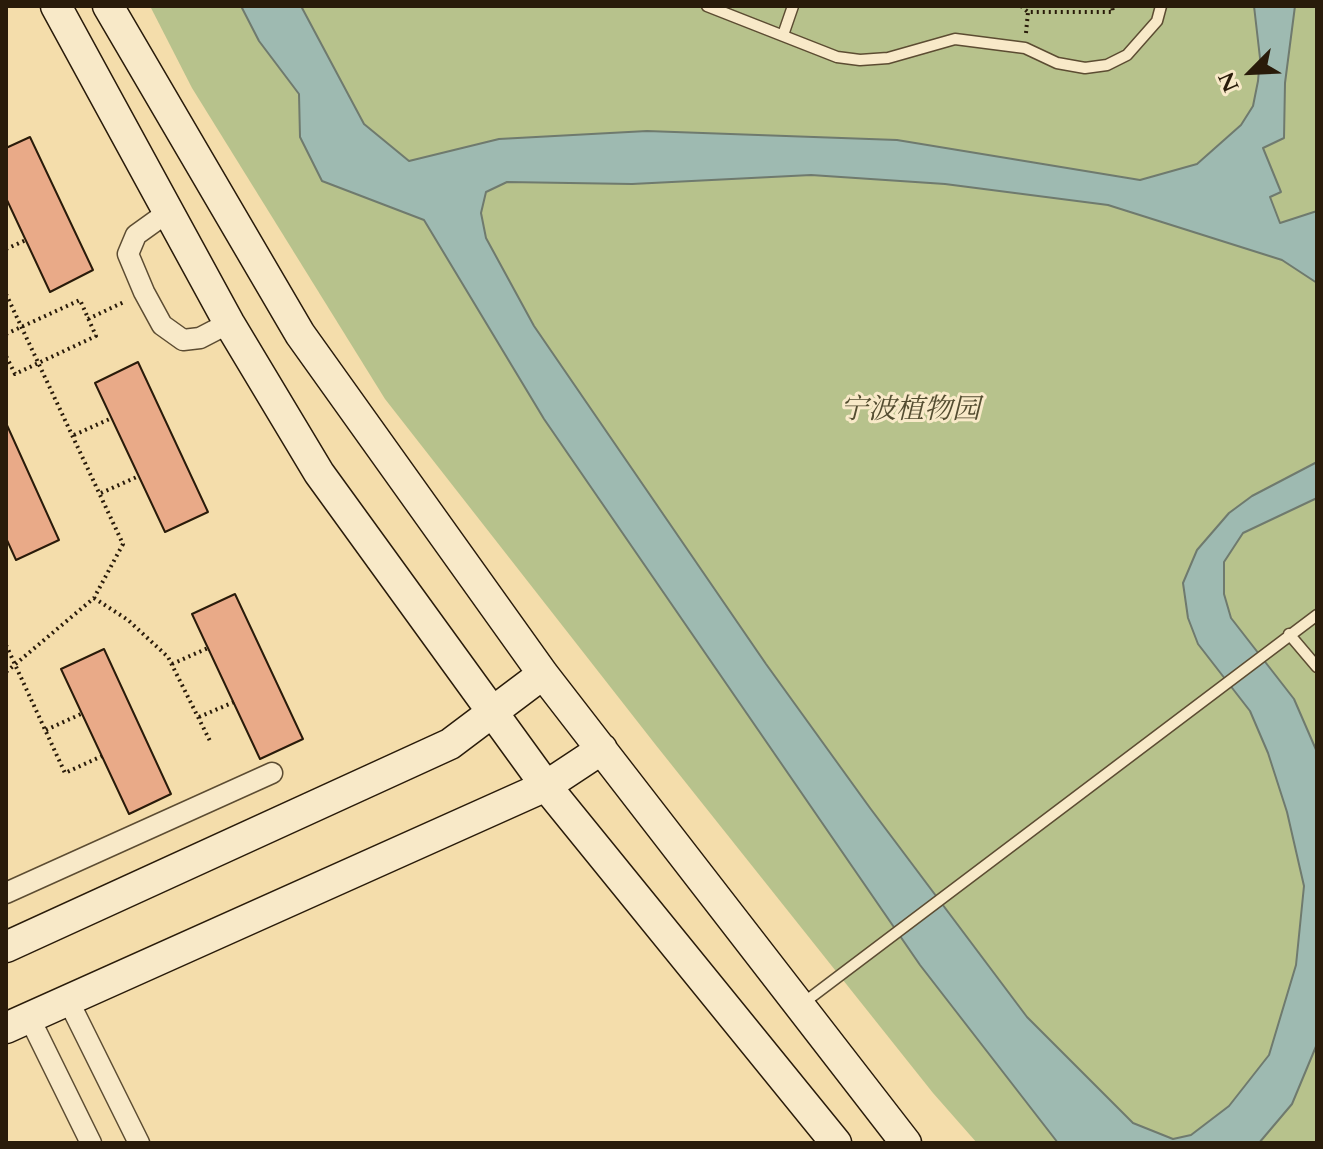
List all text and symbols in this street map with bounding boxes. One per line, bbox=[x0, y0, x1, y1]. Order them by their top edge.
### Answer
north arrow bbox=[1211, 32, 1291, 112]
text: N bbox=[1211, 67, 1247, 97]
park label: 宁波植物园 bbox=[840, 395, 980, 429]

